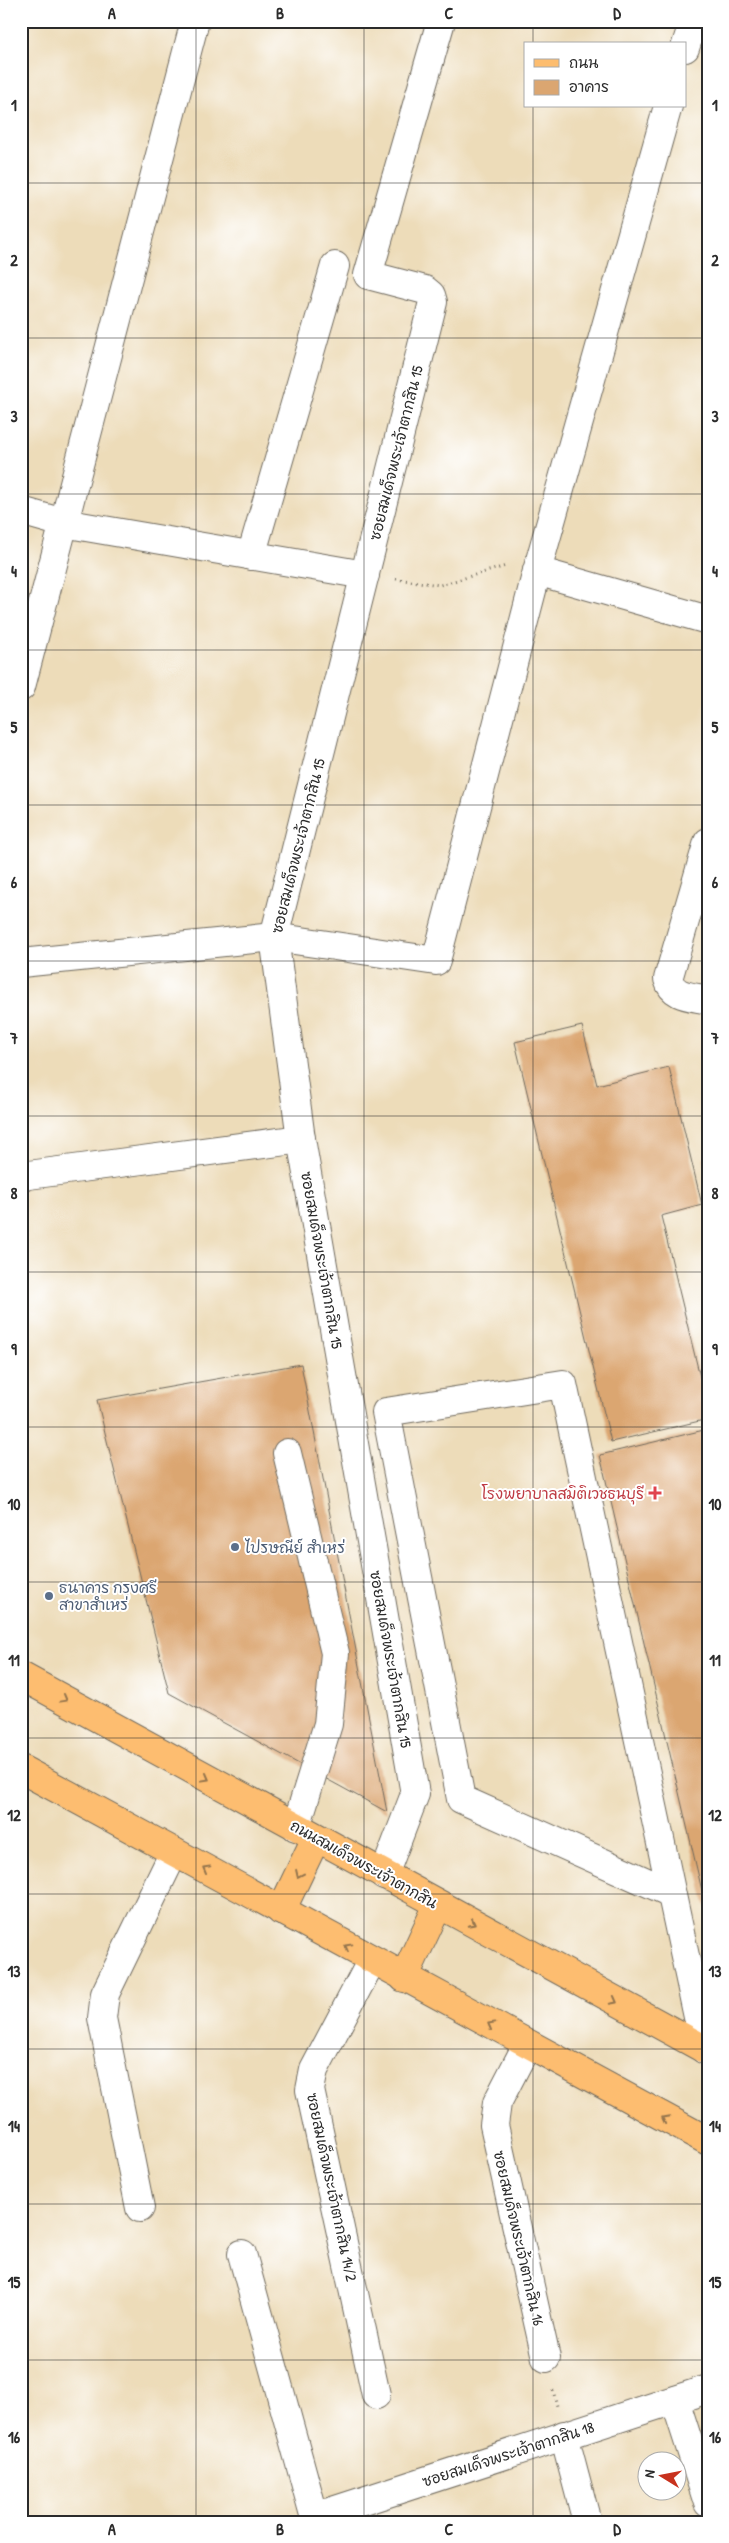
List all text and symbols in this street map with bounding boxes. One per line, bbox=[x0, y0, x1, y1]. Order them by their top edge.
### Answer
text: A bbox=[108, 2, 116, 24]
text: B bbox=[276, 2, 284, 24]
text: C bbox=[445, 2, 454, 24]
text: D bbox=[613, 2, 621, 24]
legend bbox=[524, 42, 686, 108]
text: ถนน bbox=[569, 52, 598, 73]
text: อาคาร bbox=[569, 76, 609, 97]
text: 1 bbox=[11, 94, 17, 116]
text: 1 bbox=[712, 94, 718, 116]
text: 2 bbox=[10, 249, 18, 271]
text: 2 bbox=[711, 249, 719, 271]
street label: ซอยสมเด็จพระเจ้าตากสิน 15 bbox=[364, 363, 428, 543]
text: 3 bbox=[10, 405, 18, 427]
text: 3 bbox=[711, 405, 719, 427]
text: 4 bbox=[11, 560, 17, 582]
text: 4 bbox=[712, 560, 718, 582]
text: 5 bbox=[11, 716, 18, 738]
text: 5 bbox=[712, 716, 719, 738]
street label: ซอยสมเด็จพระเจ้าตากสิน 15 bbox=[266, 756, 330, 936]
text: 6 bbox=[11, 871, 18, 893]
text: 6 bbox=[712, 871, 719, 893]
text: 7 bbox=[9, 1027, 18, 1049]
text: 7 bbox=[710, 1027, 719, 1049]
street label: ซอยสมเด็จพระเจ้าตากสิน 15 bbox=[296, 1170, 348, 1351]
text: 8 bbox=[11, 1182, 18, 1204]
text: 8 bbox=[712, 1182, 719, 1204]
text: 9 bbox=[11, 1338, 17, 1360]
text: 9 bbox=[712, 1338, 718, 1360]
place label: โรงพยาบาลสมิติเวชธนบุรี bbox=[481, 1483, 645, 1505]
marker: โรงพยาบาลสมิติเวชธนบุรี bbox=[648, 1486, 662, 1500]
text: 10 bbox=[8, 1493, 20, 1515]
text: 10 bbox=[709, 1493, 721, 1515]
place label: ไปรษณีย์ สำเหร่ bbox=[244, 1537, 345, 1558]
marker: ไปรษณีย์ สำเหร่ bbox=[229, 1541, 241, 1553]
street label: ซอยสมเด็จพระเจ้าตากสิน 15 bbox=[365, 1569, 417, 1750]
place label: ธนาคาร กรุงศรี สาขาสำเหร่ bbox=[59, 1577, 157, 1615]
marker: ธนาคาร กรุงศรี สาขาสำเหร่ bbox=[43, 1590, 55, 1602]
text: 11 bbox=[8, 1649, 20, 1671]
text: 11 bbox=[709, 1649, 721, 1671]
one-way arrow bbox=[59, 1693, 68, 1703]
one-way arrow bbox=[201, 1771, 210, 1781]
text: 12 bbox=[7, 1804, 21, 1826]
text: 12 bbox=[708, 1804, 722, 1826]
street label: ถนนสมเด็จพระเจ้าตากสิน bbox=[287, 1815, 442, 1913]
one-way arrow bbox=[202, 1865, 211, 1875]
one-way arrow bbox=[295, 1869, 305, 1878]
one-way arrow bbox=[466, 1917, 475, 1927]
one-way arrow bbox=[344, 1943, 353, 1953]
text: 13 bbox=[8, 1960, 20, 1982]
text: 13 bbox=[709, 1960, 721, 1982]
one-way arrow bbox=[609, 1995, 618, 2005]
one-way arrow bbox=[487, 2022, 496, 2032]
street label: ซอยสมเด็จพระเจ้าตากสิน 14/2 bbox=[302, 2091, 362, 2283]
text: 14 bbox=[8, 2115, 20, 2137]
one-way arrow bbox=[661, 2115, 670, 2125]
text: 14 bbox=[709, 2115, 721, 2137]
street label: ซอยสมเด็จพระเจ้าตากสิน 16 bbox=[489, 2148, 549, 2328]
text: 15 bbox=[8, 2271, 21, 2293]
text: 15 bbox=[709, 2271, 722, 2293]
street label: ซอยสมเด็จพระเจ้าตากสิน 18 bbox=[419, 2416, 597, 2492]
text: 16 bbox=[8, 2426, 21, 2448]
text: 16 bbox=[709, 2426, 722, 2448]
north arrow bbox=[636, 2450, 686, 2500]
text: N bbox=[639, 2468, 659, 2479]
text: A bbox=[108, 2518, 116, 2540]
text: B bbox=[276, 2518, 284, 2540]
text: C bbox=[445, 2518, 454, 2540]
text: D bbox=[613, 2518, 621, 2540]

